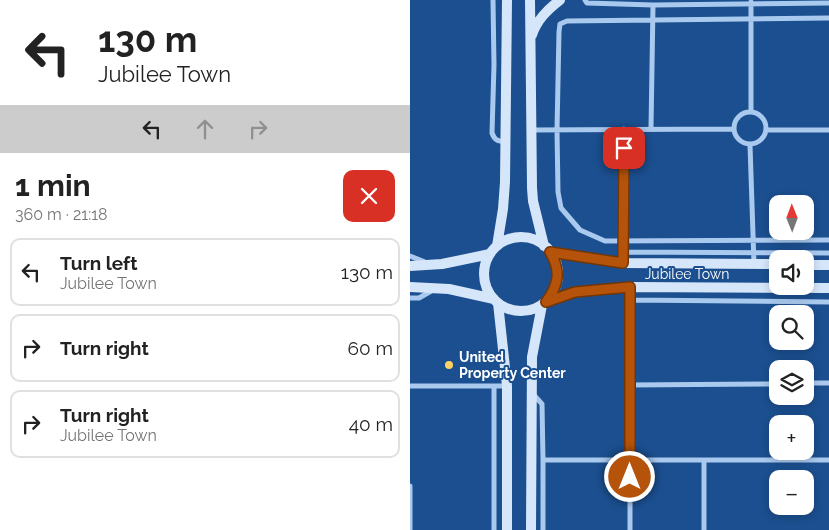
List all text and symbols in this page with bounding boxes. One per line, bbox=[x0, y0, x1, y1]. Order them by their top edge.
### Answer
text: 130 m bbox=[98, 19, 197, 60]
icon: left bbox=[15, 20, 80, 85]
text: Jubilee Town bbox=[98, 61, 231, 87]
icon: left bbox=[138, 115, 166, 143]
icon: ahead bbox=[191, 115, 219, 143]
icon: right bbox=[244, 115, 272, 143]
pin bbox=[603, 127, 645, 169]
icon: arrive bbox=[610, 134, 638, 162]
text: 1 min bbox=[15, 168, 91, 203]
button: close bbox=[343, 170, 395, 222]
north arrow bbox=[769, 195, 814, 240]
map controls bbox=[769, 195, 814, 515]
text: 360 m · 21:18 bbox=[15, 205, 107, 224]
button: sound bbox=[769, 250, 814, 295]
text: Turn left bbox=[60, 252, 137, 274]
icon: left bbox=[17, 258, 45, 286]
text: 130 m bbox=[341, 261, 393, 283]
street label: Jubilee Town bbox=[645, 266, 729, 282]
text: Jubilee Town bbox=[60, 274, 157, 293]
button: search bbox=[769, 305, 814, 350]
icon: right bbox=[17, 334, 45, 362]
text: Turn right bbox=[60, 337, 149, 359]
text: 60 m bbox=[348, 337, 393, 359]
place label: United Property Center bbox=[459, 349, 566, 381]
marker: United Property Center bbox=[443, 359, 455, 371]
button: layers bbox=[769, 360, 814, 405]
text: Turn right bbox=[60, 404, 149, 426]
icon: right bbox=[17, 410, 45, 438]
text: 40 m bbox=[349, 413, 393, 435]
button: + bbox=[769, 415, 814, 460]
text: Jubilee Town bbox=[60, 426, 157, 445]
position arrow bbox=[603, 450, 655, 502]
button: − bbox=[769, 470, 814, 515]

